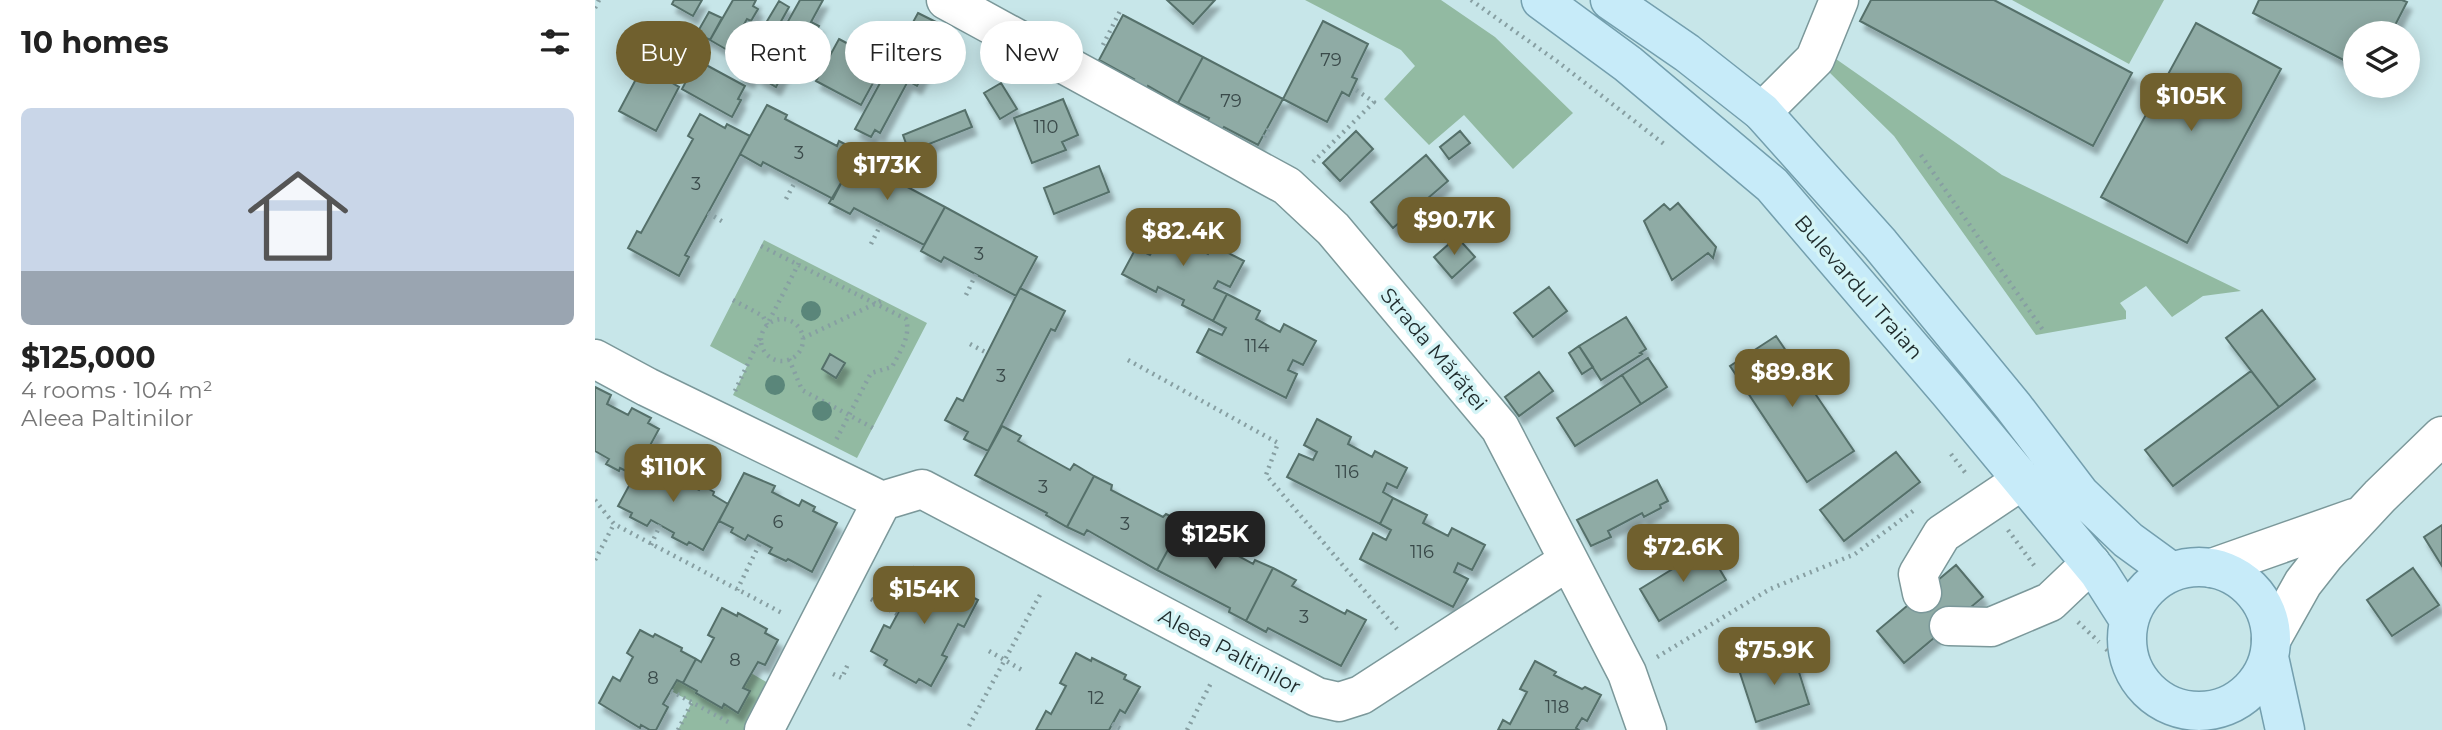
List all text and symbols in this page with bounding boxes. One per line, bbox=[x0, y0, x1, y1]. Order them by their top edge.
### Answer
chip: Buy bbox=[616, 21, 711, 84]
chip: Rent bbox=[725, 21, 831, 84]
chip: Filters bbox=[845, 21, 966, 84]
chip: New bbox=[980, 21, 1083, 84]
map controls bbox=[2343, 21, 2420, 98]
button: layers bbox=[2343, 21, 2420, 98]
icon: filters bbox=[536, 23, 574, 61]
text: 10 homes bbox=[21, 24, 169, 61]
house number: 79 bbox=[1320, 49, 1342, 71]
pin: $105K bbox=[2142, 74, 2240, 133]
text: $105K bbox=[2156, 82, 2226, 110]
house number: 79 bbox=[1220, 90, 1242, 112]
house number: 110 bbox=[1034, 116, 1058, 138]
house number: 3 bbox=[794, 142, 804, 164]
pin: $173K bbox=[838, 142, 936, 202]
text: $173K bbox=[853, 151, 921, 179]
icon: home bbox=[235, 153, 361, 279]
house number: 3 bbox=[691, 173, 701, 195]
pin: $90.7K bbox=[1397, 198, 1511, 257]
text: $90.7K bbox=[1413, 206, 1495, 234]
pin: $82.4K bbox=[1126, 208, 1240, 268]
street label: Bulevardul Traian bbox=[1790, 210, 1928, 364]
text: $82.4K bbox=[1142, 217, 1224, 245]
house number: 3 bbox=[974, 243, 984, 265]
street label: Strada Mărăței bbox=[1375, 283, 1493, 416]
house number: 114 bbox=[1245, 335, 1270, 357]
text: $125,000 bbox=[21, 339, 156, 376]
pin: $89.8K bbox=[1735, 350, 1849, 409]
text: $89.8K bbox=[1751, 358, 1833, 386]
house number: 3 bbox=[996, 365, 1006, 387]
text: 4 rooms · 104 m² bbox=[21, 376, 213, 404]
text: Aleea Paltinilor bbox=[21, 404, 194, 432]
pin: $110K bbox=[624, 444, 722, 504]
text: $110K bbox=[640, 453, 706, 481]
house number: 116 bbox=[1335, 461, 1359, 483]
house number: 3 bbox=[1038, 476, 1048, 498]
house number: 6 bbox=[773, 511, 784, 533]
pin: $125K bbox=[1166, 512, 1264, 571]
house number: 3 bbox=[1120, 513, 1130, 535]
text: $125K bbox=[1181, 520, 1249, 548]
pin: $72.6K bbox=[1626, 524, 1740, 584]
text: $72.6K bbox=[1643, 533, 1723, 561]
house number: 116 bbox=[1410, 541, 1434, 563]
pin: $154K bbox=[875, 566, 973, 626]
text: $154K bbox=[889, 575, 959, 603]
street label: Aleea Paltinilor bbox=[1155, 603, 1305, 699]
house number: 3 bbox=[1299, 606, 1309, 628]
pin: $75.9K bbox=[1717, 628, 1831, 687]
text: $75.9K bbox=[1734, 636, 1814, 664]
house number: 8 bbox=[729, 649, 741, 671]
house number: 8 bbox=[647, 667, 659, 689]
house number: 12 bbox=[1088, 687, 1104, 709]
house number: 118 bbox=[1545, 696, 1569, 718]

